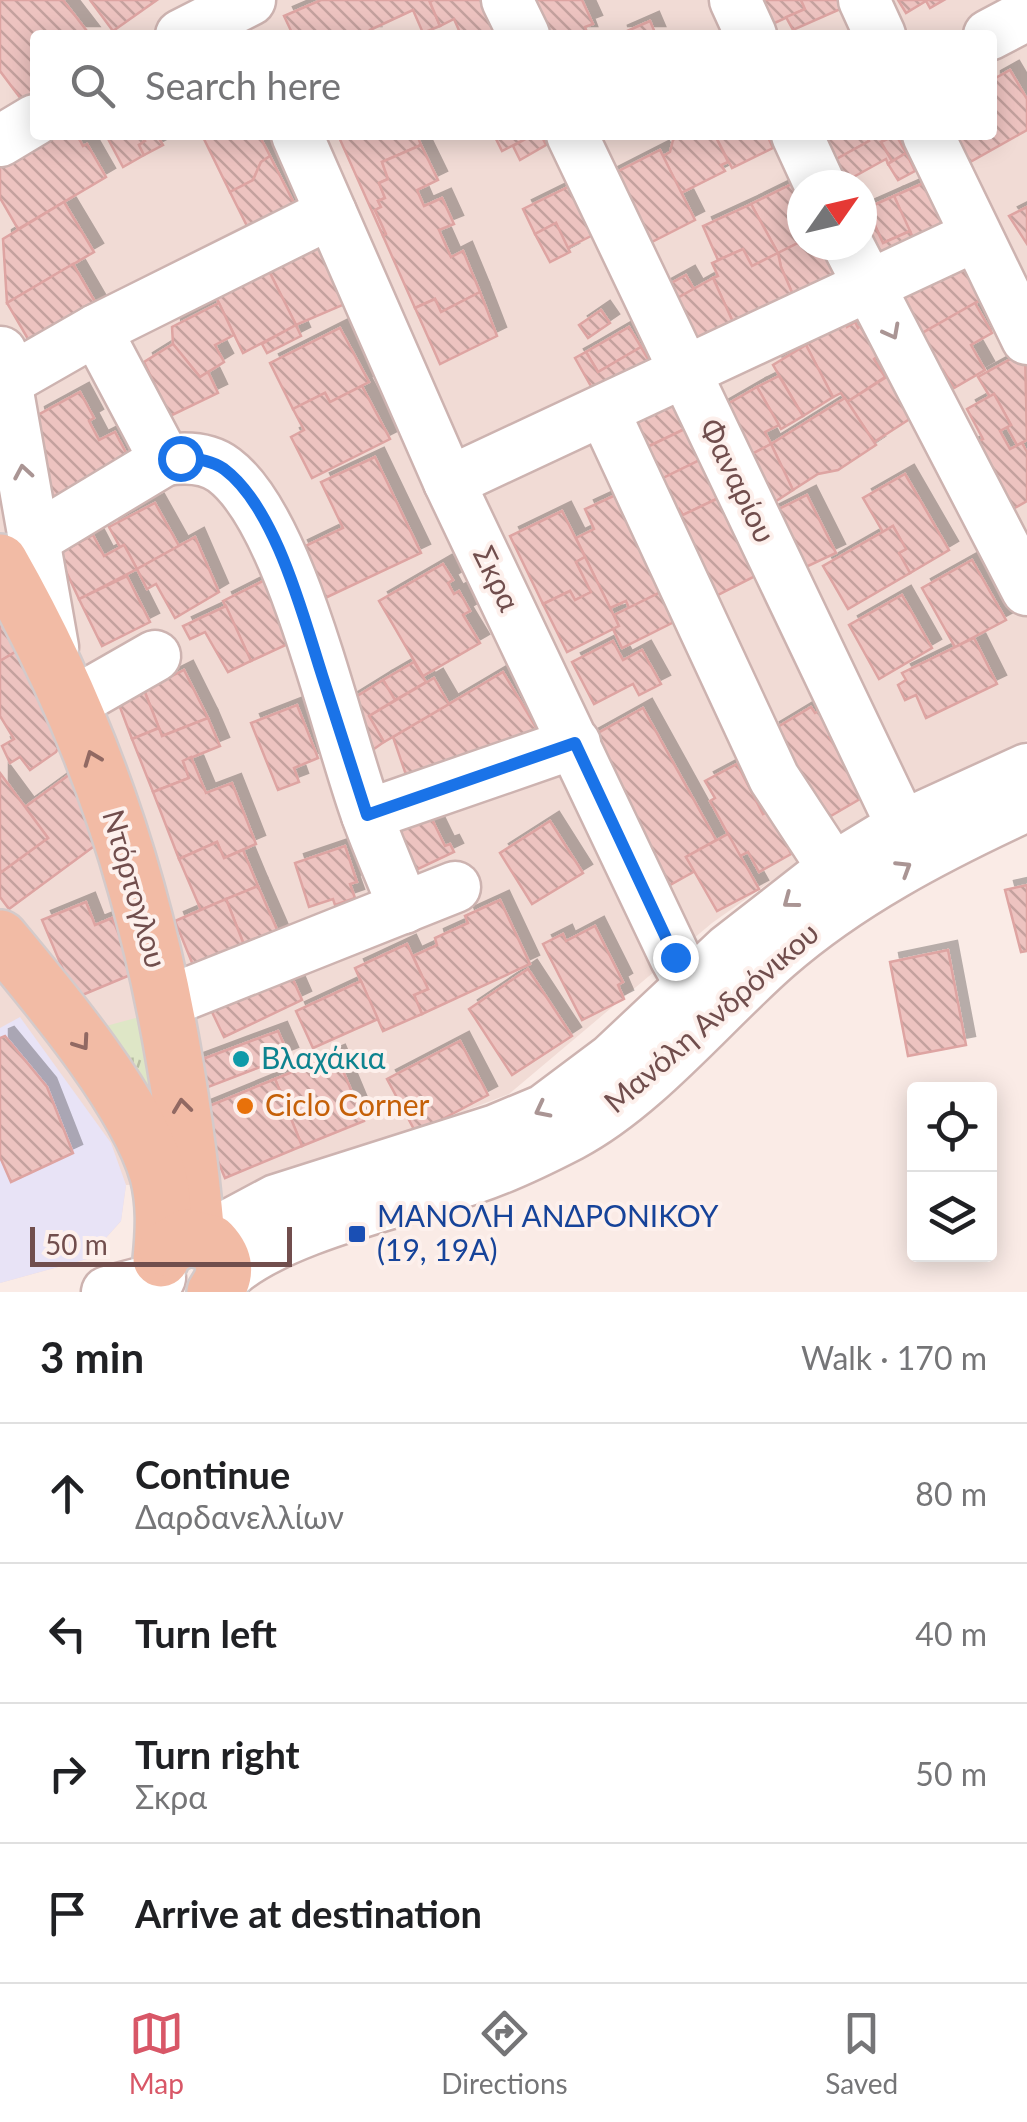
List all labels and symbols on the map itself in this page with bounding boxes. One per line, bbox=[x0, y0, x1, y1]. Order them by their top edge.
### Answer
north arrow bbox=[787, 170, 877, 260]
one-way arrow bbox=[880, 321, 900, 339]
street label: Φαναρίου bbox=[693, 412, 784, 548]
route start bbox=[158, 436, 204, 482]
one-way arrow bbox=[13, 464, 34, 481]
street label: Σκρα bbox=[467, 540, 529, 617]
one-way arrow bbox=[84, 750, 104, 768]
street label: Ντόρτογλου bbox=[96, 805, 176, 972]
one-way arrow bbox=[893, 861, 911, 880]
one-way arrow bbox=[783, 889, 801, 906]
street label: Μανόλη Ανδρόνικου bbox=[596, 914, 825, 1119]
route end bbox=[653, 935, 699, 981]
one-way arrow bbox=[70, 1031, 88, 1050]
place label: Βλαχάκια bbox=[261, 1039, 386, 1075]
marker: Βλαχάκια bbox=[230, 1048, 252, 1070]
place label: Ciclo Corner bbox=[265, 1086, 430, 1122]
marker: Ciclo Corner bbox=[234, 1095, 256, 1117]
one-way arrow bbox=[172, 1097, 193, 1113]
one-way arrow bbox=[535, 1098, 553, 1117]
place label: ΜΑΝΟΛΗ ΑΝΔΡΟΝΙΚΟΥ (19, 19Α) bbox=[377, 1197, 719, 1267]
scale bar bbox=[30, 1222, 292, 1266]
marker: ΜΑΝΟΛΗ ΑΝΔΡΟΝΙΚΟΥ (19, 19Α) bbox=[346, 1223, 368, 1245]

